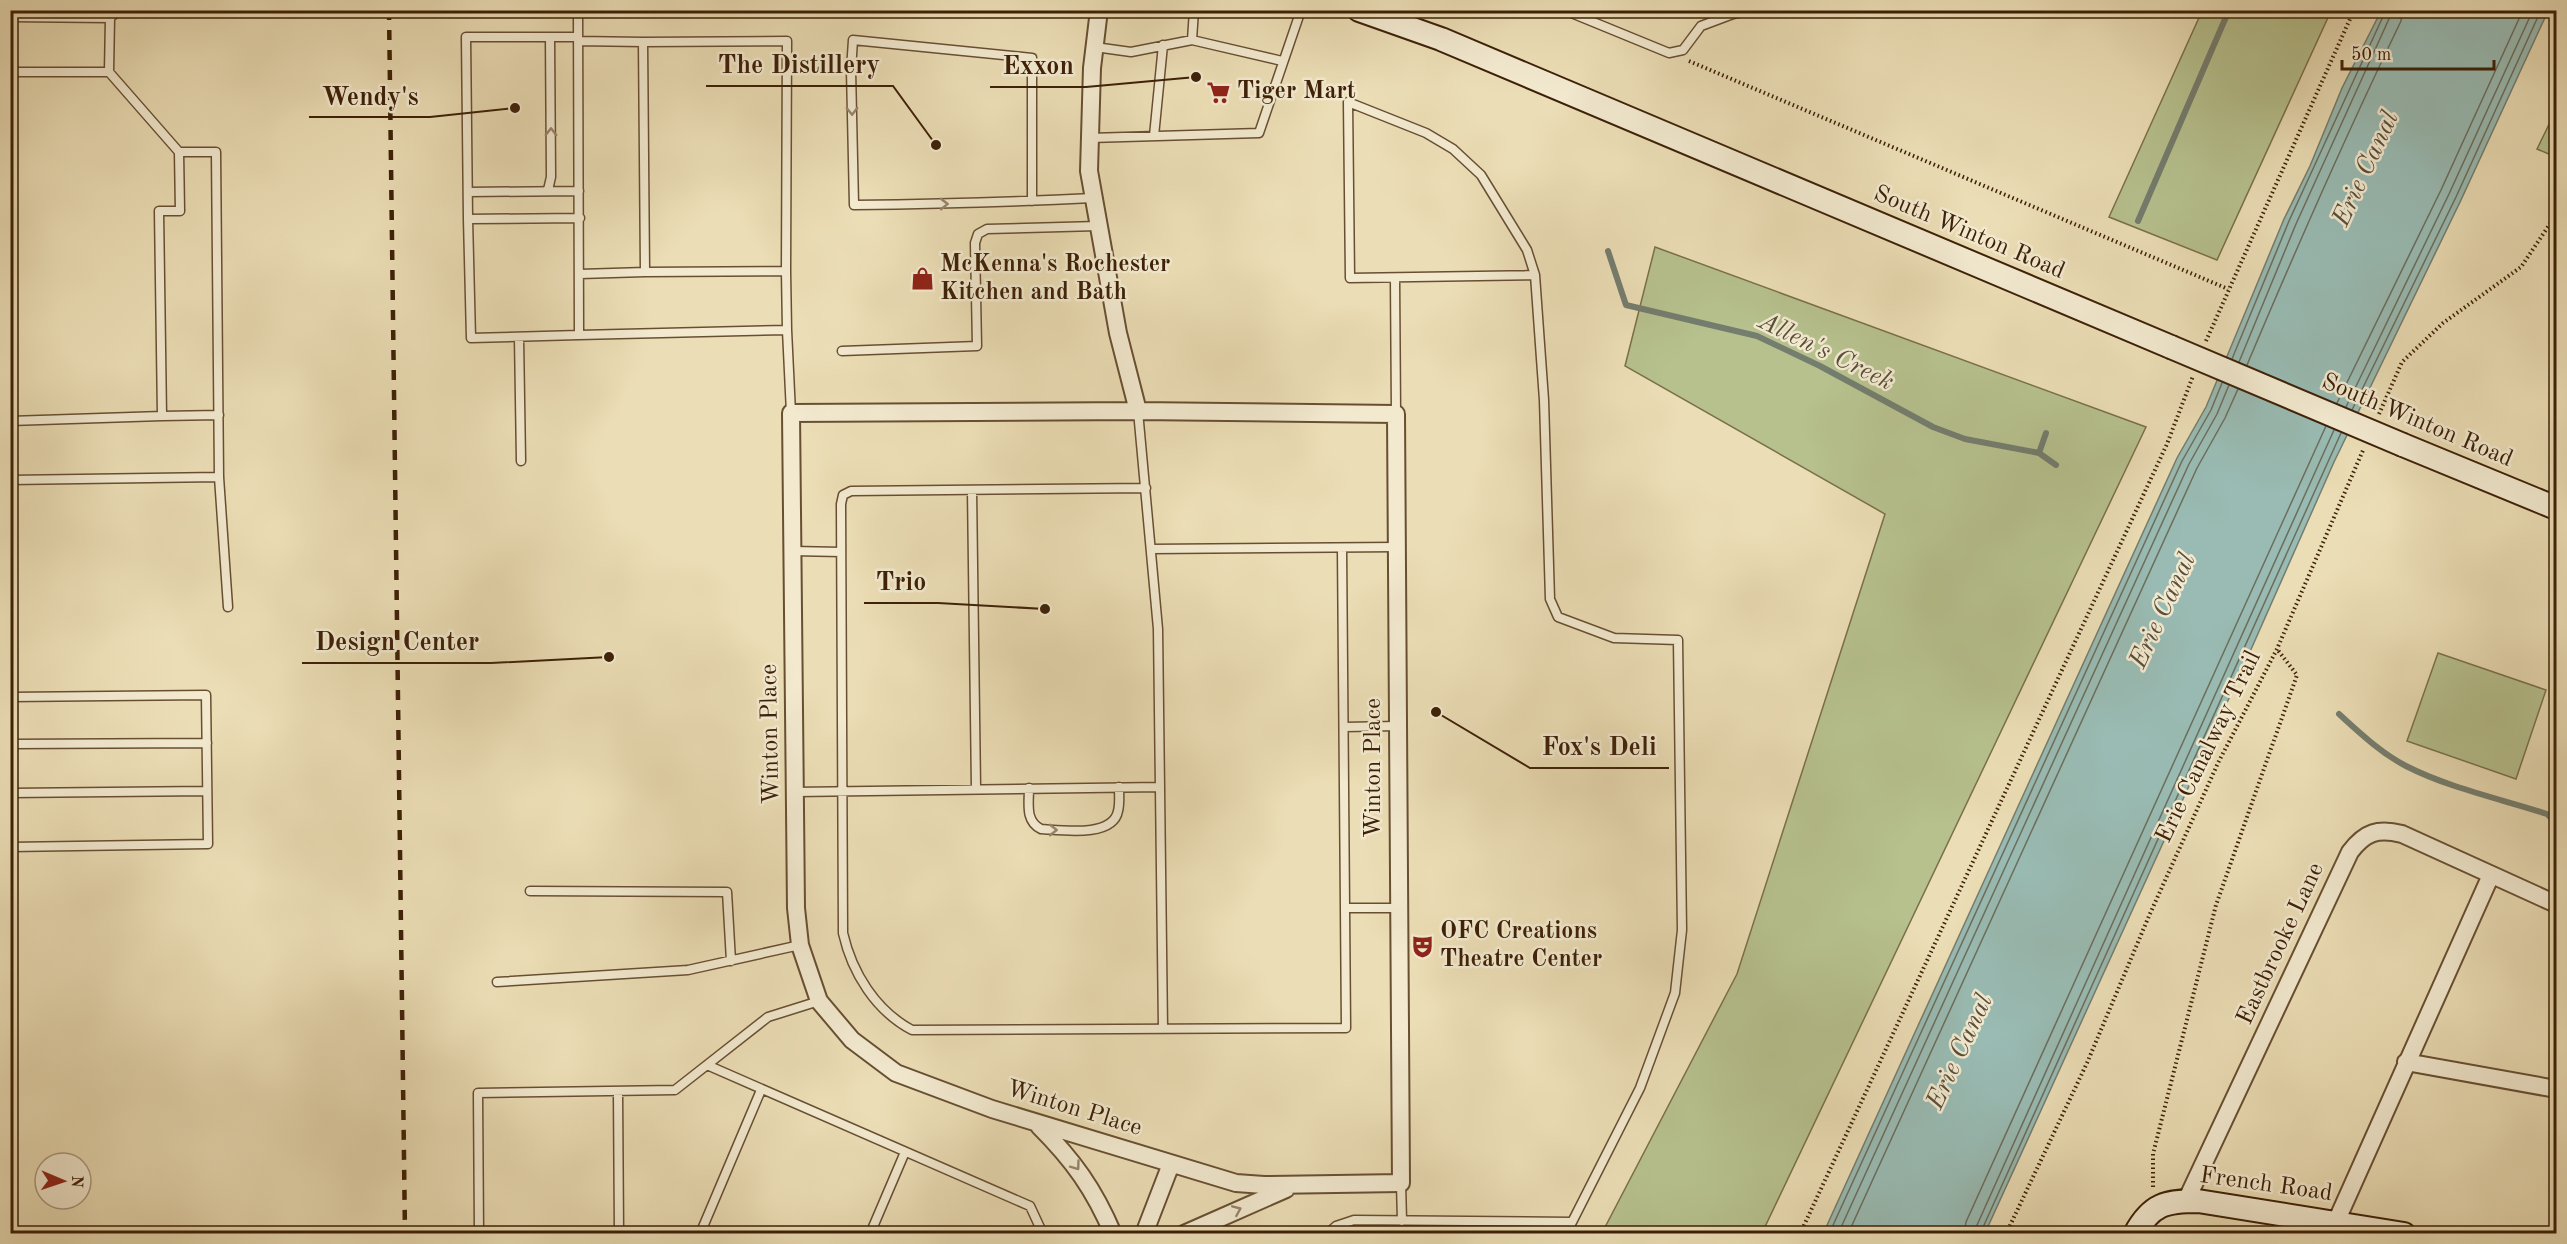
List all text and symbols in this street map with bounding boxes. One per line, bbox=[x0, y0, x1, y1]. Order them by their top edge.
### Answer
scale bar bbox=[2342, 33, 2494, 71]
callout: The Distillery bbox=[706, 42, 893, 86]
callout: Exxon bbox=[990, 43, 1086, 87]
text: 50 m bbox=[2351, 46, 2391, 64]
text: The Distillery bbox=[718, 53, 880, 79]
text: Exxon bbox=[1002, 54, 1074, 80]
callout: Wendy's bbox=[309, 73, 430, 117]
supermarket icon: Tiger Mart bbox=[1206, 79, 1232, 105]
place label: Tiger Mart bbox=[1237, 80, 1356, 104]
text: Wendy's bbox=[321, 85, 419, 111]
one-way arrow bbox=[846, 106, 858, 115]
water label: Erie Canal bbox=[2328, 107, 2404, 231]
one-way arrow bbox=[545, 128, 557, 137]
street label: South Winton Road bbox=[1870, 182, 2068, 284]
one-way arrow bbox=[940, 197, 949, 210]
place label: McKenna's Rochester Kitchen and Bath bbox=[940, 253, 1171, 305]
shop icon: McKenna's Rochester Kitchen and Bath bbox=[909, 266, 935, 292]
water label: Allen's Creek bbox=[1753, 307, 1898, 396]
street label: South Winton Road bbox=[2318, 370, 2516, 472]
water label: Erie Canal bbox=[2125, 549, 2201, 673]
callout: Trio bbox=[864, 559, 938, 603]
text: Trio bbox=[876, 570, 926, 596]
callout: Design Center bbox=[302, 619, 491, 663]
text: Design Center bbox=[315, 630, 479, 656]
street label: Erie Canalway Trail bbox=[2152, 647, 2266, 847]
street label: Winton Place bbox=[758, 664, 784, 804]
street label: Winton Place bbox=[1362, 698, 1386, 838]
callout: Fox's Deli bbox=[1530, 724, 1669, 768]
text: Fox's Deli bbox=[1541, 735, 1657, 761]
one-way arrow bbox=[1049, 823, 1058, 836]
street label: Eastbrooke Lane bbox=[2233, 859, 2329, 1029]
place label: OFC Creations Theatre Center bbox=[1440, 920, 1602, 972]
theatre icon: OFC Creations Theatre Center bbox=[1409, 933, 1435, 959]
water label: Erie Canal bbox=[1922, 990, 1998, 1114]
street label: Winton Place bbox=[1003, 1077, 1145, 1141]
north arrow bbox=[33, 1151, 93, 1211]
one-way arrow bbox=[1069, 1159, 1080, 1170]
street label: French Road bbox=[2198, 1164, 2334, 1206]
text: N bbox=[68, 1175, 84, 1189]
one-way arrow bbox=[1231, 1205, 1242, 1217]

